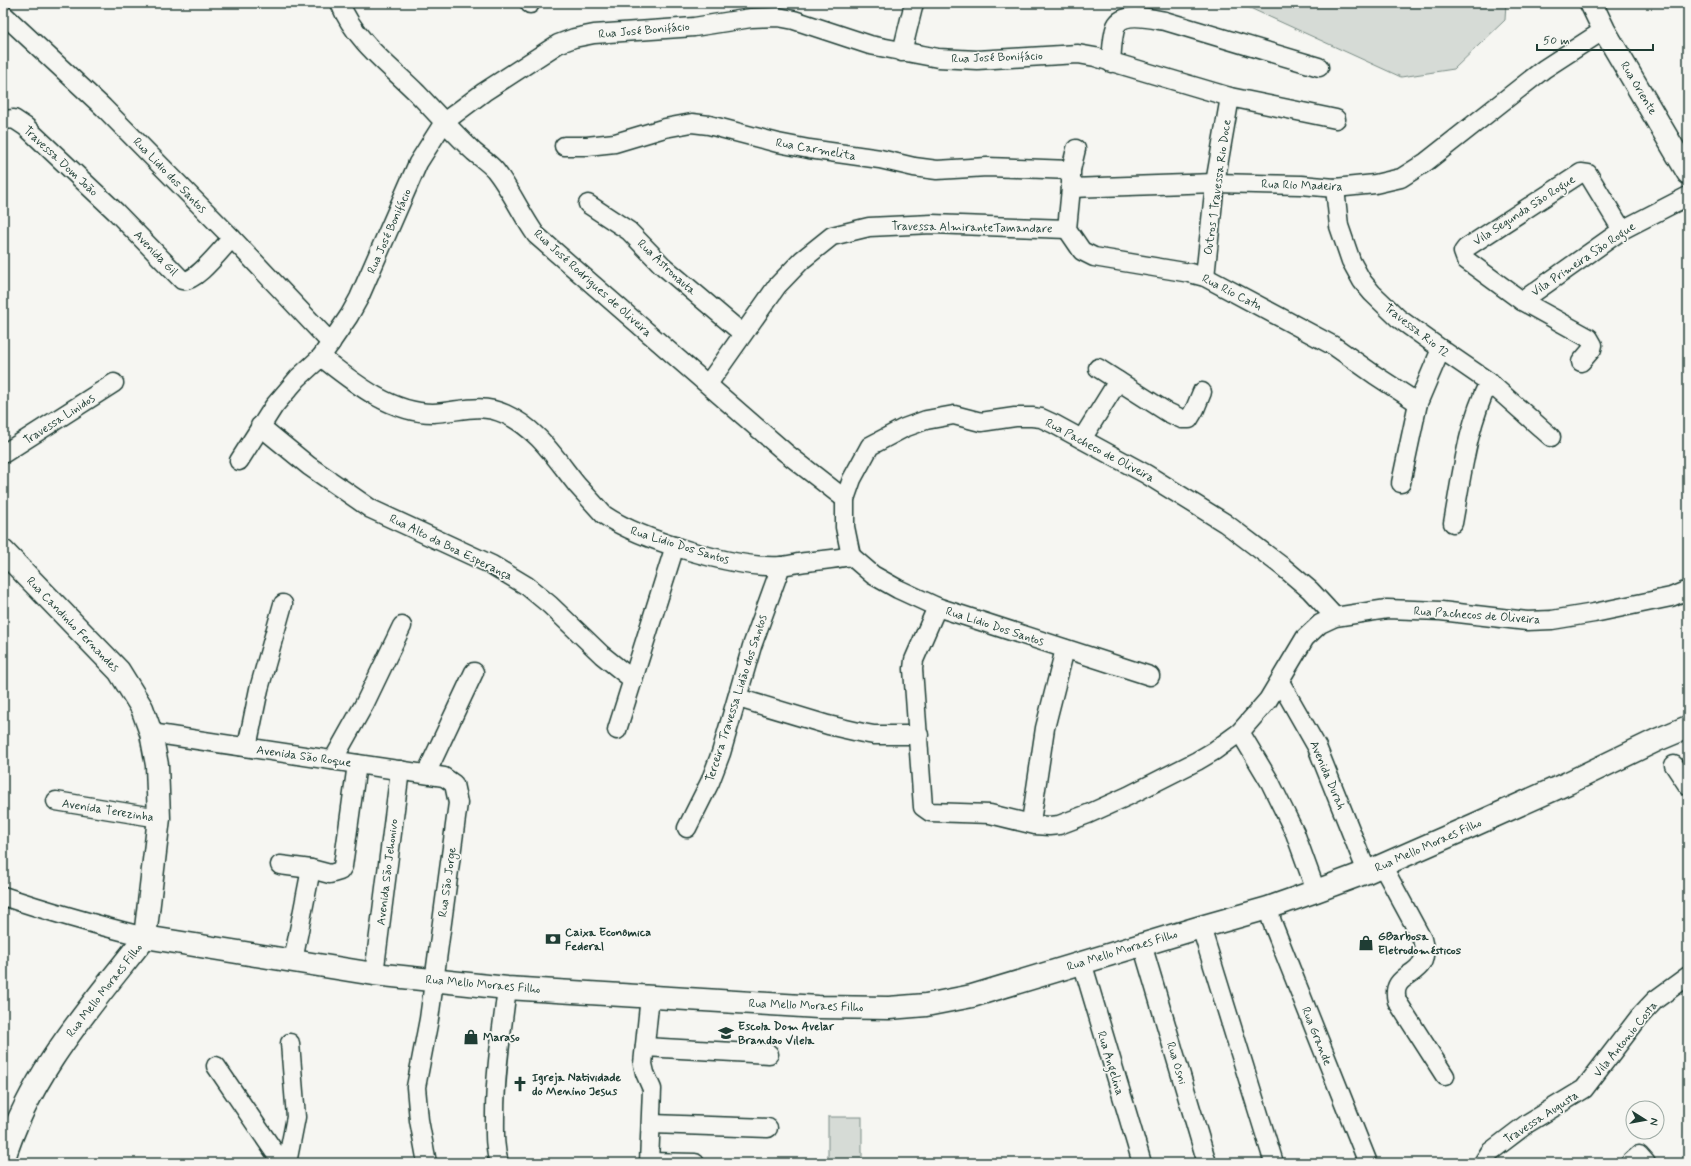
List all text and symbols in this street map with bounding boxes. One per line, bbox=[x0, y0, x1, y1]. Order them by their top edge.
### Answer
street label: Rua José Bonifácio bbox=[598, 19, 690, 43]
scale bar bbox=[1537, 26, 1653, 52]
text: 50 m bbox=[1543, 33, 1570, 49]
street label: Rua José Bonifácio bbox=[951, 48, 1043, 68]
street label: Rua Oriente bbox=[1616, 59, 1660, 118]
street label: Outros 1 Travessa Rio Doce bbox=[1201, 118, 1235, 256]
street label: Travessa Dom João bbox=[20, 123, 101, 200]
street label: Rua Lidio dos Santos bbox=[129, 134, 210, 217]
street label: Rua Carmelita bbox=[774, 135, 857, 165]
street label: Vila Segunda São Rogue bbox=[1470, 172, 1579, 251]
street label: Rua Rio Madeira bbox=[1261, 177, 1343, 195]
street label: Rua José Bonifácio bbox=[364, 186, 416, 276]
street label: Travessa AlmiranteTamandare bbox=[891, 219, 1053, 237]
street label: Vila Primeira São Rogue bbox=[1528, 219, 1640, 302]
street label: Rua José Rodrigues de Oliveira bbox=[530, 226, 655, 341]
street label: Avenida Gil bbox=[130, 228, 181, 280]
street label: Rua Astronauta bbox=[633, 236, 700, 300]
street label: Rua Rio Catu bbox=[1199, 271, 1265, 315]
street label: Travessa Rio 12 bbox=[1380, 300, 1452, 361]
street label: Travessa Linidos bbox=[21, 391, 99, 449]
street label: Rua Pacheco de Oliveira bbox=[1042, 415, 1157, 486]
street label: Rua Alto da Boa Esperança bbox=[386, 511, 515, 585]
street label: Rua Lidio Dos Santos bbox=[628, 523, 731, 569]
street label: Rua Candinho Fernandes bbox=[22, 574, 122, 676]
street label: Rua Lidio Dos Santos bbox=[943, 604, 1046, 650]
street label: Rua Pachecos de Oliveira bbox=[1413, 604, 1541, 628]
street label: Terceira Travessa Lidão dos Santos bbox=[702, 612, 772, 784]
street label: Avenida Durah bbox=[1305, 738, 1349, 812]
street label: Avenida São Roque bbox=[255, 742, 352, 772]
street label: Avenida Terezinha bbox=[61, 796, 155, 826]
street label: Rua Mello Moraes Filho bbox=[1373, 815, 1485, 877]
street label: Avenida São Jehonivo bbox=[374, 818, 402, 926]
street label: Rua São Jorge bbox=[435, 846, 461, 918]
place label: Caixa Econômica Federal bbox=[565, 925, 651, 955]
street label: Rua Mello Moraes Filho bbox=[1065, 926, 1180, 975]
place label: GBarbosa Eletrodomésticos bbox=[1378, 929, 1462, 959]
bank icon: Caixa Econômica Federal bbox=[544, 930, 562, 948]
shop icon: GBarbosa Eletrodomésticos bbox=[1357, 934, 1375, 952]
street label: Rua Mello Moraes Filho bbox=[63, 940, 147, 1041]
street label: Rua Mello Moraes Filho bbox=[425, 972, 541, 998]
street label: Rua Mello Moraes Filho bbox=[748, 996, 864, 1016]
street label: Vila Antonio Costa bbox=[1590, 998, 1661, 1081]
street label: Rua Grande bbox=[1297, 1005, 1335, 1068]
place label: Escola Dom Avelar Brandao Vilela bbox=[738, 1019, 835, 1049]
school or university icon: Escola Dom Avelar Brandao Vilela bbox=[717, 1024, 735, 1042]
shop icon: Maraso bbox=[462, 1028, 480, 1046]
street label: Rua Angelina bbox=[1092, 1029, 1127, 1098]
place label: Maraso bbox=[483, 1030, 520, 1046]
street label: Rua Osni bbox=[1162, 1040, 1190, 1087]
place label: Igreja Natividade do Menino Jesus bbox=[532, 1070, 622, 1100]
church icon: Igreja Natividade do Menino Jesus bbox=[511, 1075, 529, 1093]
street label: Travessa Augusta bbox=[1501, 1088, 1582, 1148]
north arrow bbox=[1625, 1100, 1665, 1140]
text: N bbox=[1646, 1117, 1661, 1127]

